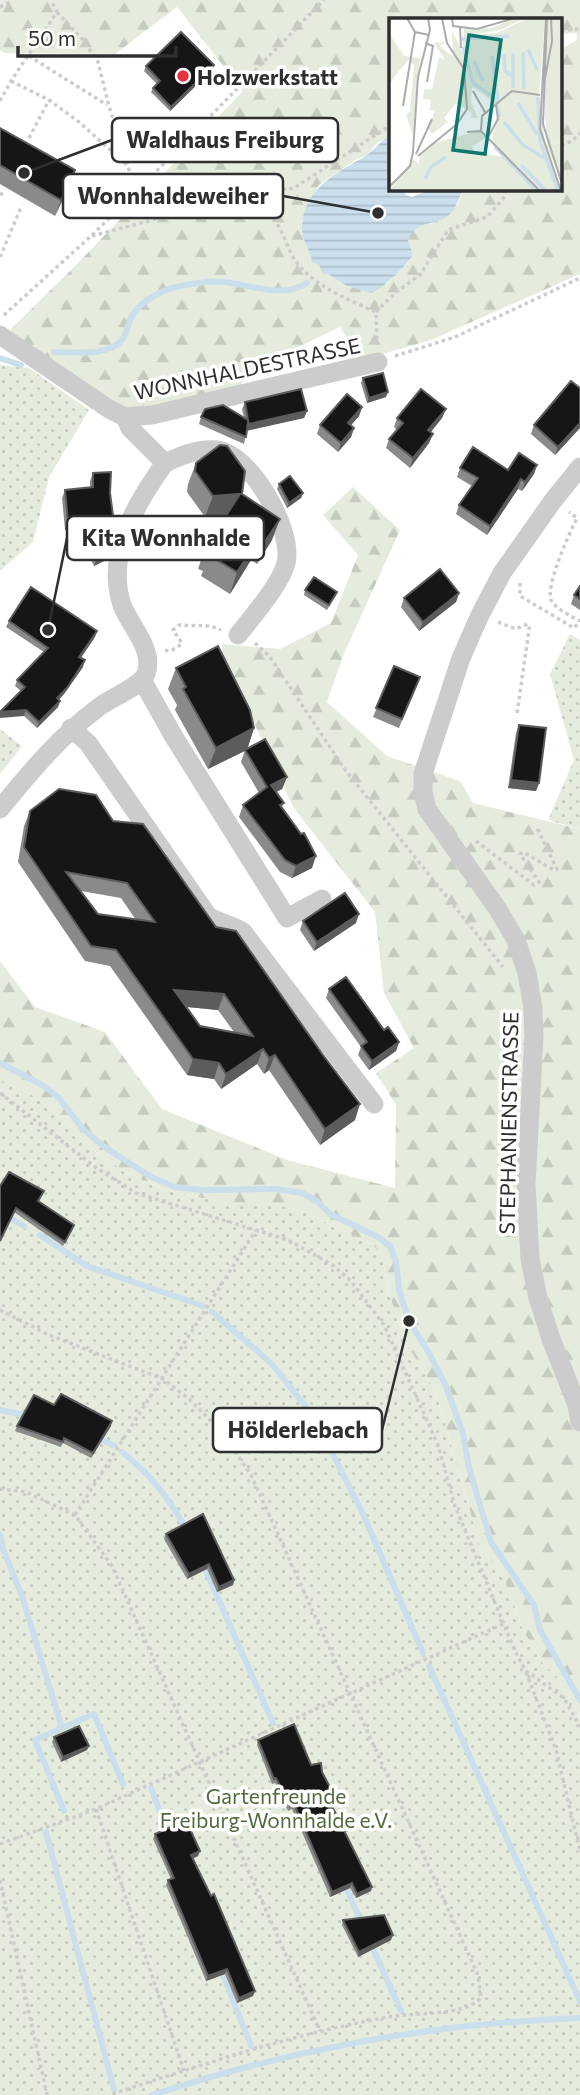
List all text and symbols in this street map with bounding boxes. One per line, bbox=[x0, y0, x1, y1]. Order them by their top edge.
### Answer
scale bar bbox=[18, 14, 175, 58]
inset map bbox=[389, 18, 562, 191]
text: 50 m bbox=[28, 25, 76, 50]
place label: Holzwerkstatt bbox=[197, 64, 338, 89]
marker: Holzwerkstatt bbox=[175, 68, 191, 84]
callout: Waldhaus Freiburg bbox=[112, 118, 338, 162]
text: Waldhaus Freiburg bbox=[126, 125, 324, 153]
callout: Wonnhaldeweiher bbox=[63, 174, 283, 218]
text: Wonnhaldeweiher bbox=[77, 181, 269, 209]
street label: WONNHALDESTRASSE bbox=[131, 332, 363, 404]
callout: Kita Wonnhalde bbox=[67, 516, 264, 560]
text: Kita Wonnhalde bbox=[82, 523, 250, 551]
street label: STEPHANIENSTRASSE bbox=[494, 1012, 522, 1234]
callout: Hölderlebach bbox=[213, 1408, 382, 1452]
text: Hölderlebach bbox=[228, 1415, 368, 1443]
park label: Gartenfreunde Freiburg-Wonnhalde e.V. bbox=[160, 1783, 392, 1832]

